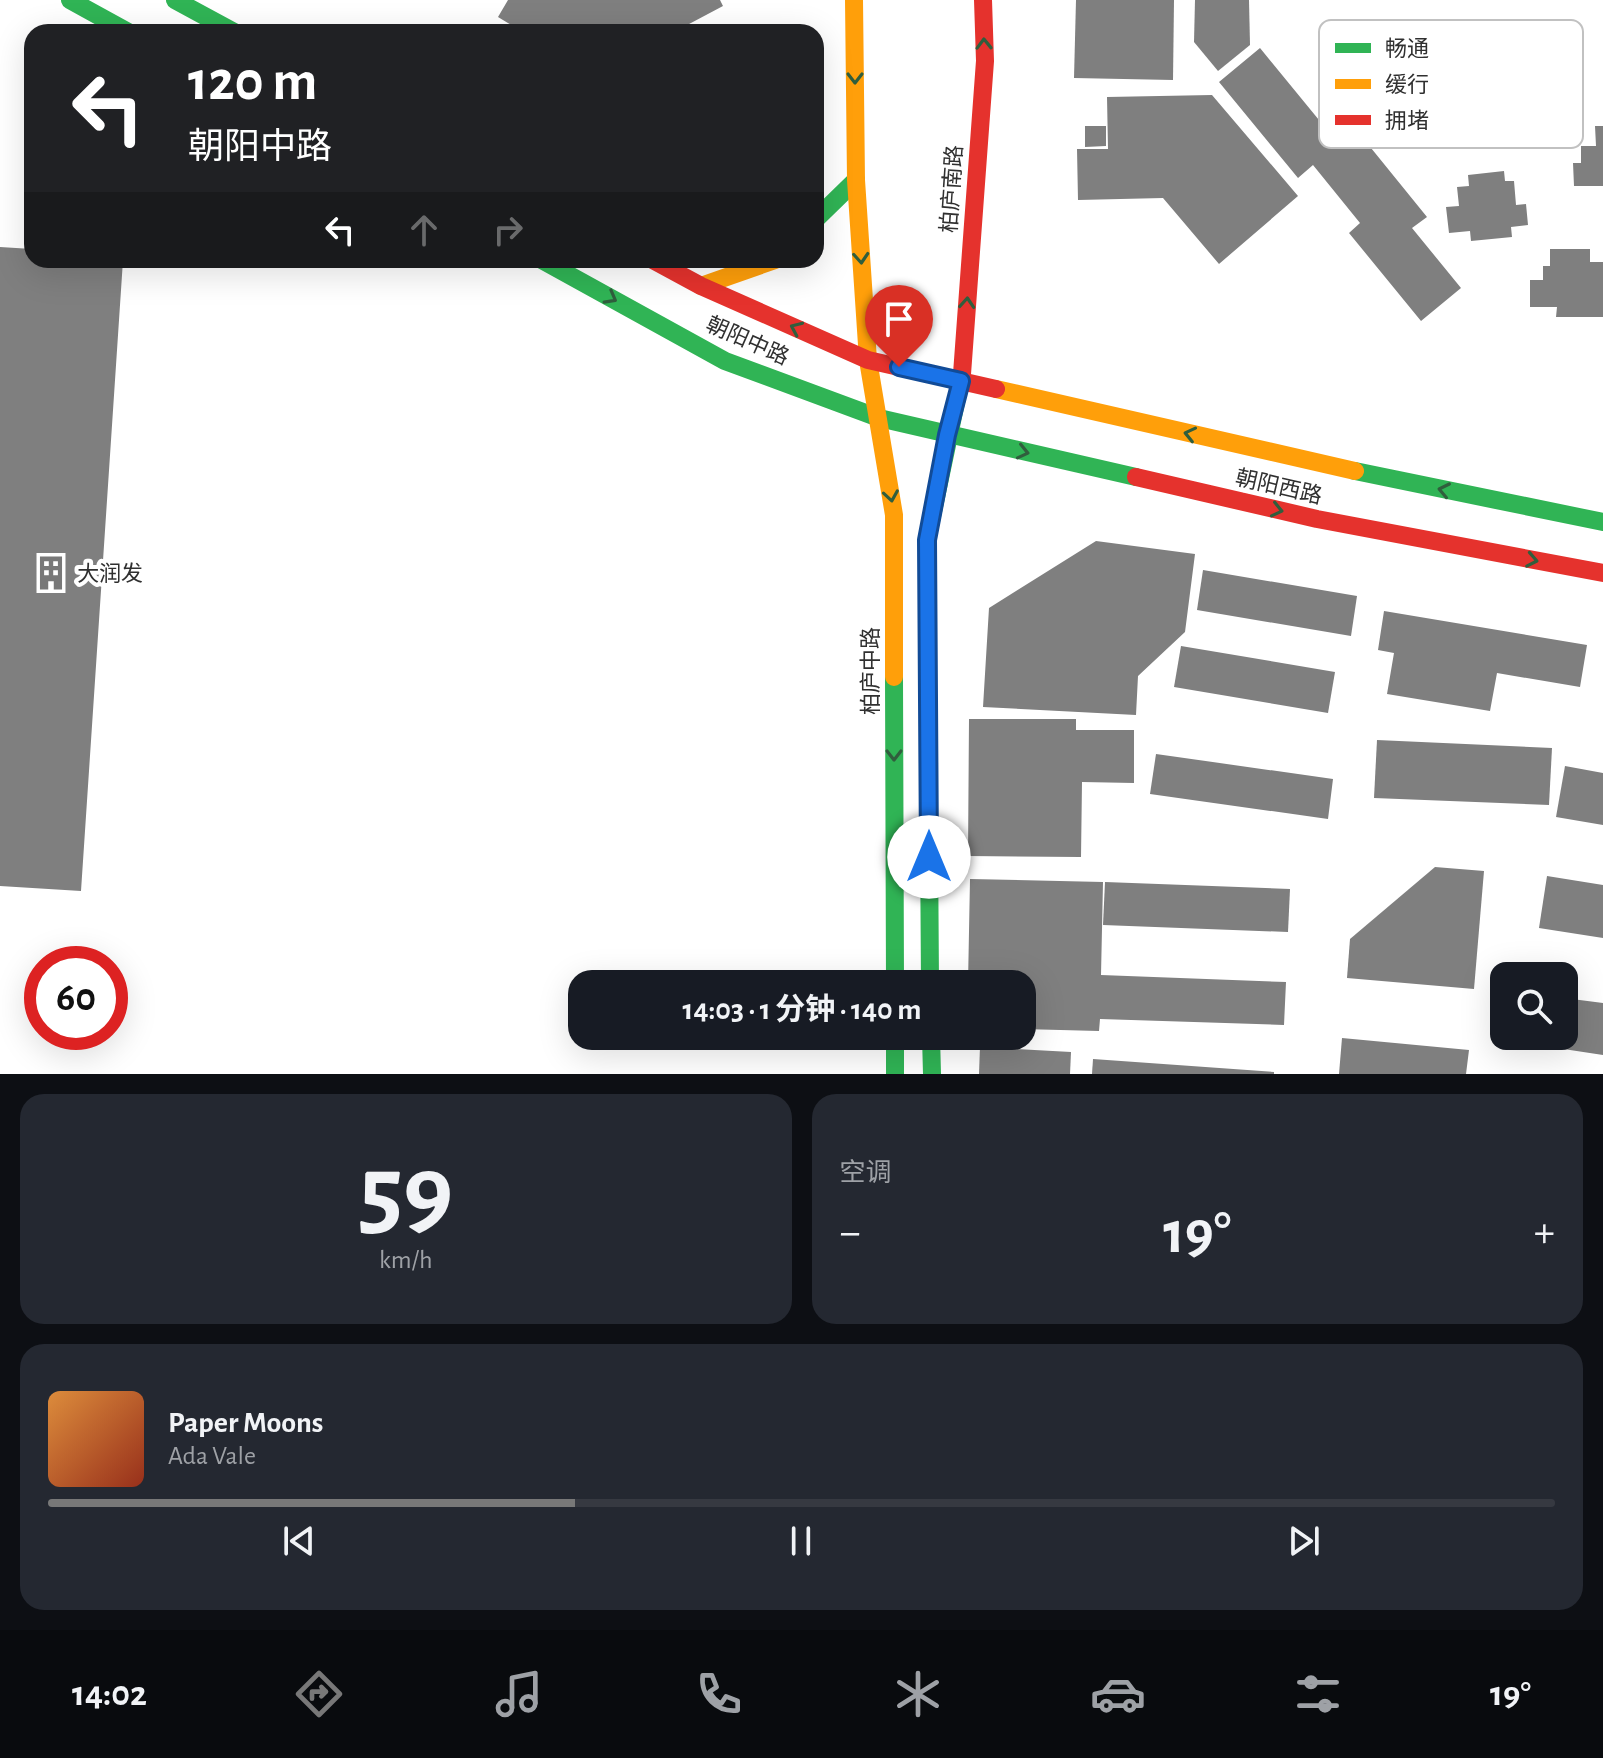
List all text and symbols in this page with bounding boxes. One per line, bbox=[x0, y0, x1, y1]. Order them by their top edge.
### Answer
legend bbox=[1319, 20, 1583, 148]
one-way arrow bbox=[975, 37, 993, 50]
text: 畅通 bbox=[1385, 37, 1429, 60]
text: 120 m bbox=[188, 54, 317, 110]
icon: left bbox=[56, 56, 160, 160]
one-way arrow bbox=[846, 72, 864, 85]
text: 缓行 bbox=[1385, 73, 1429, 96]
text: 拥堵 bbox=[1385, 109, 1429, 132]
text: 朝阳中路 bbox=[188, 129, 332, 165]
street label: 柏庐南路 bbox=[937, 144, 966, 234]
icon: left bbox=[318, 208, 362, 252]
icon: ahead bbox=[402, 208, 446, 252]
icon: right bbox=[486, 208, 530, 252]
one-way arrow bbox=[852, 252, 869, 265]
pin bbox=[865, 285, 933, 367]
one-way arrow bbox=[602, 288, 617, 303]
one-way arrow bbox=[958, 296, 975, 309]
icon: arrive bbox=[877, 297, 921, 341]
street label: 朝阳中路 bbox=[703, 312, 793, 369]
one-way arrow bbox=[790, 322, 805, 338]
one-way arrow bbox=[1184, 426, 1198, 443]
one-way arrow bbox=[1016, 443, 1030, 460]
street label: 朝阳西路 bbox=[1233, 465, 1324, 508]
one-way arrow bbox=[1438, 482, 1452, 499]
one-way arrow bbox=[882, 489, 899, 502]
one-way arrow bbox=[1269, 501, 1283, 518]
one-way arrow bbox=[1525, 550, 1539, 567]
building icon: 大润发 bbox=[32, 554, 70, 592]
place label: 大润发 bbox=[77, 562, 143, 585]
street label: 柏庐中路 bbox=[859, 627, 882, 715]
one-way arrow bbox=[885, 749, 903, 762]
position arrow bbox=[887, 815, 971, 899]
speed limit sign: 60 bbox=[24, 946, 128, 1050]
map controls bbox=[1490, 962, 1578, 1050]
button: search bbox=[1490, 962, 1578, 1050]
text: 14:03 · 1 分钟 · 140 m bbox=[683, 995, 921, 1025]
text: 59 bbox=[358, 1141, 453, 1245]
text: 空调 bbox=[840, 1160, 892, 1186]
text: 19° bbox=[1163, 1204, 1231, 1264]
text: − bbox=[840, 1211, 861, 1255]
text: + bbox=[1534, 1211, 1555, 1255]
text: km/h bbox=[379, 1247, 433, 1273]
text: Paper Moons bbox=[168, 1408, 323, 1438]
text: Ada Vale bbox=[168, 1443, 256, 1469]
icon: previous bbox=[277, 1519, 321, 1563]
icon: pause bbox=[779, 1519, 823, 1563]
icon: next bbox=[1282, 1519, 1326, 1563]
icon: directions bbox=[291, 1666, 347, 1722]
icon: music bbox=[491, 1666, 547, 1722]
icon: phone bbox=[691, 1666, 747, 1722]
icon: climate bbox=[890, 1666, 946, 1722]
icon: car bbox=[1090, 1666, 1146, 1722]
icon: filters bbox=[1290, 1666, 1346, 1722]
text: 14:02 bbox=[72, 1676, 147, 1712]
text: 19° bbox=[1490, 1676, 1531, 1712]

